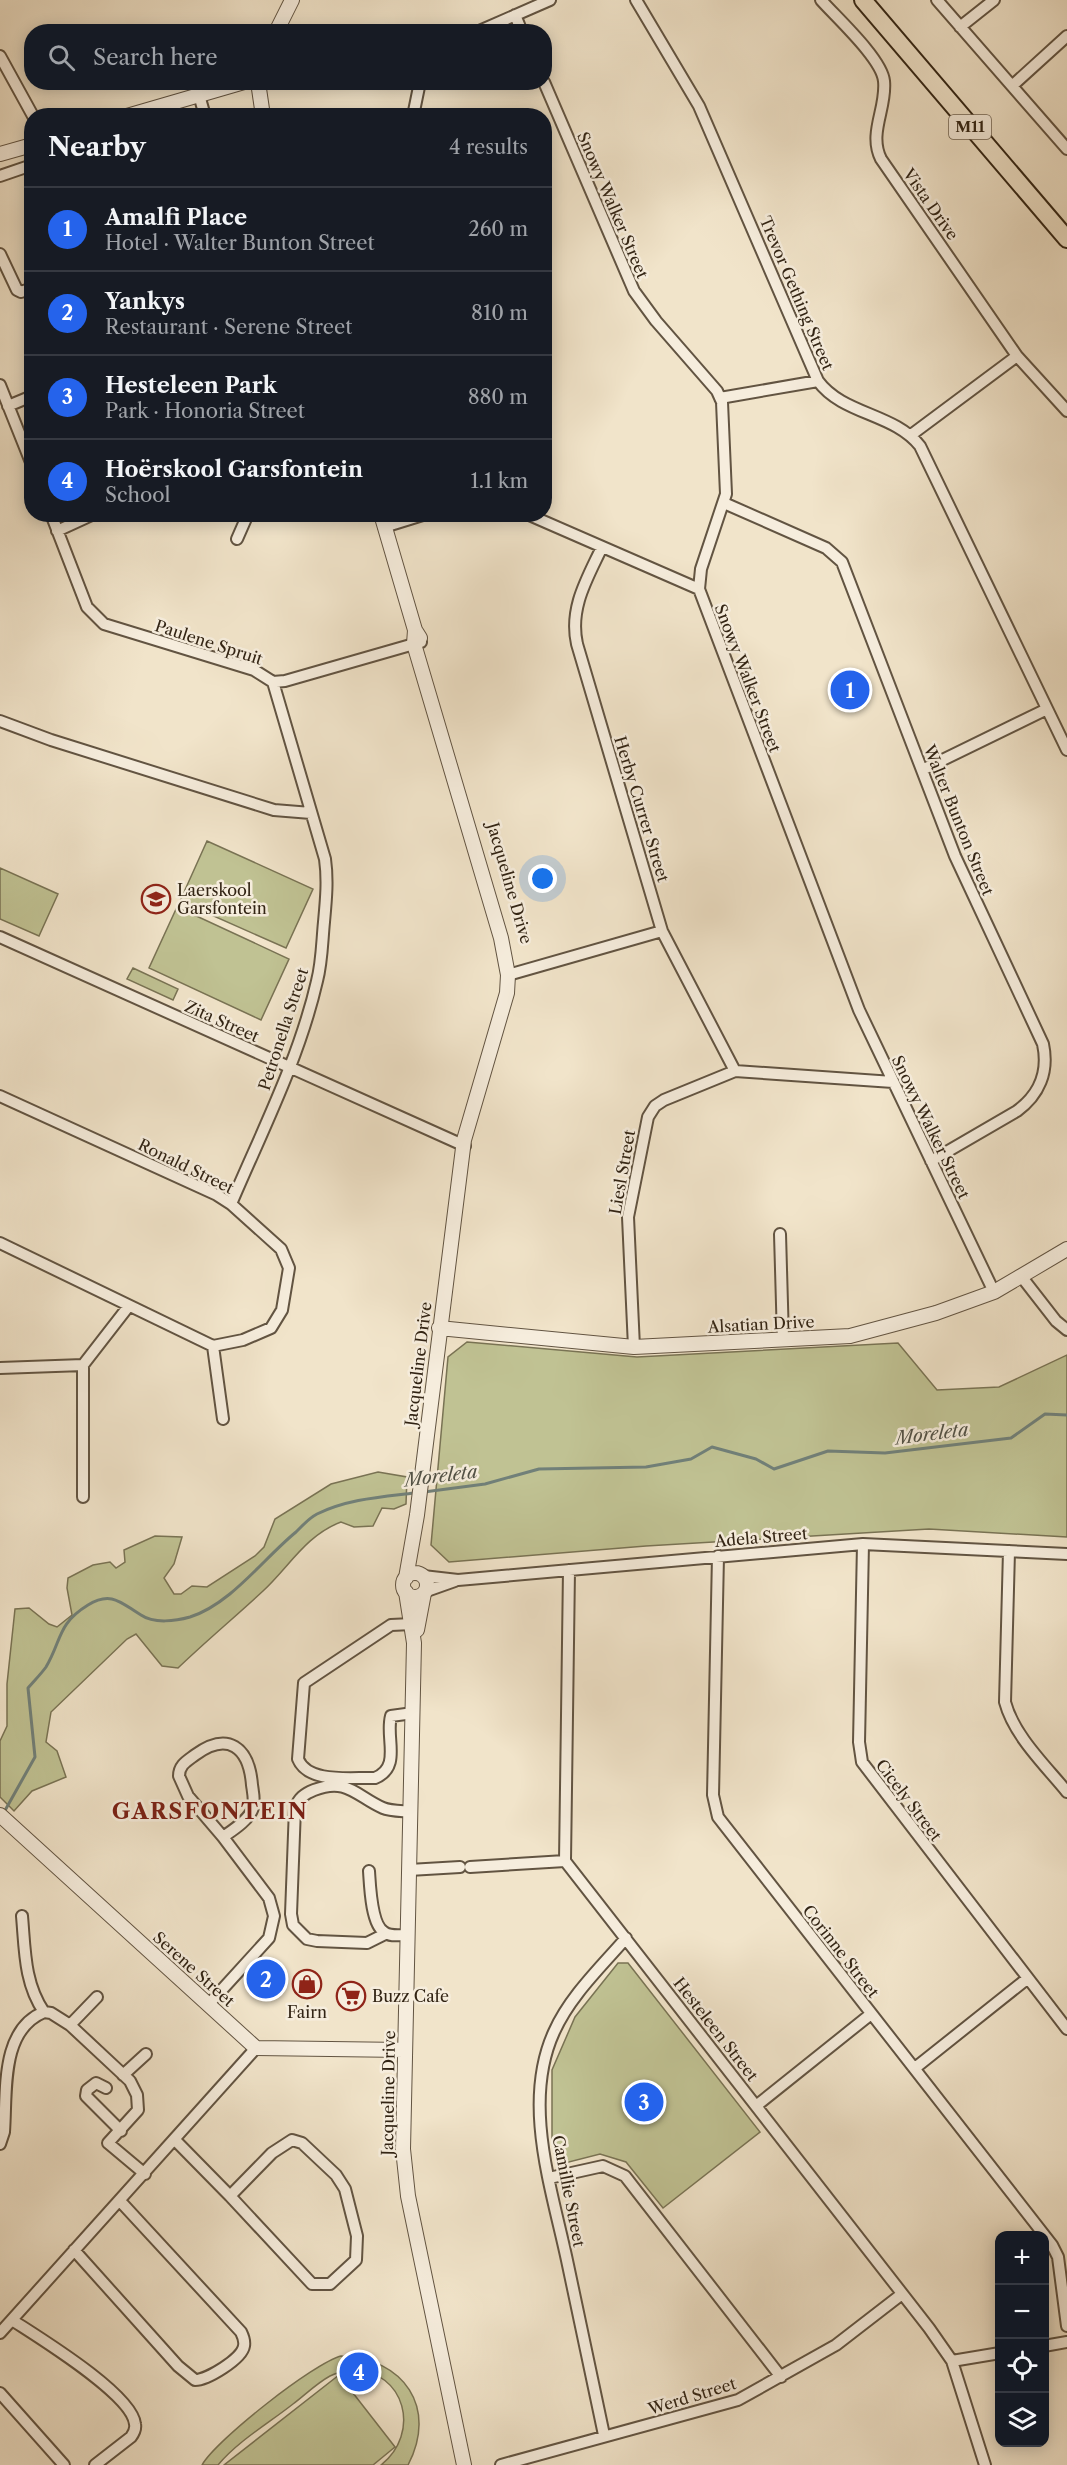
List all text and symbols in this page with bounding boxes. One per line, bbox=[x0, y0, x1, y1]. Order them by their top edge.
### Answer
search box bbox=[24, 24, 552, 90]
icon: search bbox=[45, 41, 78, 74]
text: Search here bbox=[93, 44, 218, 71]
road number: M11 bbox=[949, 115, 991, 139]
street label: Snowy Walker Street bbox=[573, 129, 653, 282]
text: Nearby bbox=[48, 131, 146, 163]
text: 4 results bbox=[449, 135, 528, 159]
street label: Vista Drive bbox=[898, 163, 963, 244]
text: Amalfi Place bbox=[105, 204, 247, 231]
street label: Trevor Gething Street bbox=[755, 213, 839, 373]
text: 1 bbox=[63, 217, 72, 241]
text: 260 m bbox=[468, 217, 528, 241]
text: Hotel · Walter Bunton Street bbox=[105, 231, 375, 255]
text: Yankys bbox=[105, 288, 185, 315]
text: 2 bbox=[62, 301, 73, 325]
text: 810 m bbox=[471, 301, 528, 325]
text: Restaurant · Serene Street bbox=[105, 315, 352, 339]
text: Hesteleen Park bbox=[105, 372, 277, 399]
text: 3 bbox=[62, 385, 73, 409]
text: 880 m bbox=[468, 385, 528, 409]
text: Park · Honoria Street bbox=[105, 399, 305, 423]
text: Hoërskool Garsfontein bbox=[105, 456, 363, 483]
text: 4 bbox=[62, 469, 73, 493]
text: 1.1 km bbox=[470, 469, 528, 493]
text: School bbox=[105, 483, 170, 507]
street label: Snowy Walker Street bbox=[711, 601, 786, 755]
street label: Paulene Spruit bbox=[153, 615, 266, 669]
pin: 1 bbox=[830, 668, 870, 712]
street label: Herby Currer Street bbox=[610, 734, 674, 885]
street label: Walter Bunton Street bbox=[919, 741, 999, 899]
street label: Jacqueline Drive bbox=[482, 817, 537, 946]
your location bbox=[528, 864, 557, 893]
place label: Laerskool Garsfontein bbox=[177, 880, 267, 918]
school or university icon: Laerskool Garsfontein bbox=[140, 883, 172, 915]
street label: Petronella Street bbox=[254, 965, 312, 1093]
street label: Zita Street bbox=[182, 996, 263, 1046]
street label: Snowy Walker Street bbox=[888, 1052, 975, 1202]
street label: Liesl Street bbox=[605, 1128, 639, 1216]
street label: Ronald Street bbox=[135, 1134, 237, 1198]
street label: Jacqueline Drive bbox=[400, 1301, 436, 1430]
street label: Alsatian Drive bbox=[706, 1311, 815, 1337]
water label: Moreleta bbox=[892, 1419, 970, 1450]
water label: Moreleta bbox=[401, 1461, 479, 1492]
street label: Adela Street bbox=[713, 1523, 809, 1551]
street label: Cicely Street bbox=[872, 1755, 946, 1845]
district label: GARSFONTEIN bbox=[112, 1798, 308, 1825]
street label: Corinne Street bbox=[799, 1901, 884, 2002]
street label: Serene Street bbox=[149, 1927, 239, 2011]
pin: 2 bbox=[246, 1956, 286, 2002]
shop icon: Fairn bbox=[291, 1968, 323, 2000]
street label: Hesteleen Street bbox=[669, 1973, 763, 2085]
supermarket icon: Buzz Cafe bbox=[335, 1980, 367, 2012]
place label: Buzz Cafe bbox=[372, 1986, 449, 2006]
place label: Fairn bbox=[287, 2002, 327, 2022]
street label: Jacqueline Drive bbox=[377, 2030, 399, 2159]
pin: 3 bbox=[624, 2080, 664, 2124]
street label: Camillie Street bbox=[548, 2133, 590, 2249]
map controls bbox=[995, 2231, 1049, 2447]
button: + bbox=[995, 2231, 1049, 2285]
button: − bbox=[995, 2285, 1049, 2339]
button: locate bbox=[995, 2339, 1049, 2393]
pin: 4 bbox=[340, 2350, 378, 2394]
street label: Werd Street bbox=[645, 2373, 739, 2419]
button: layers bbox=[995, 2393, 1049, 2447]

